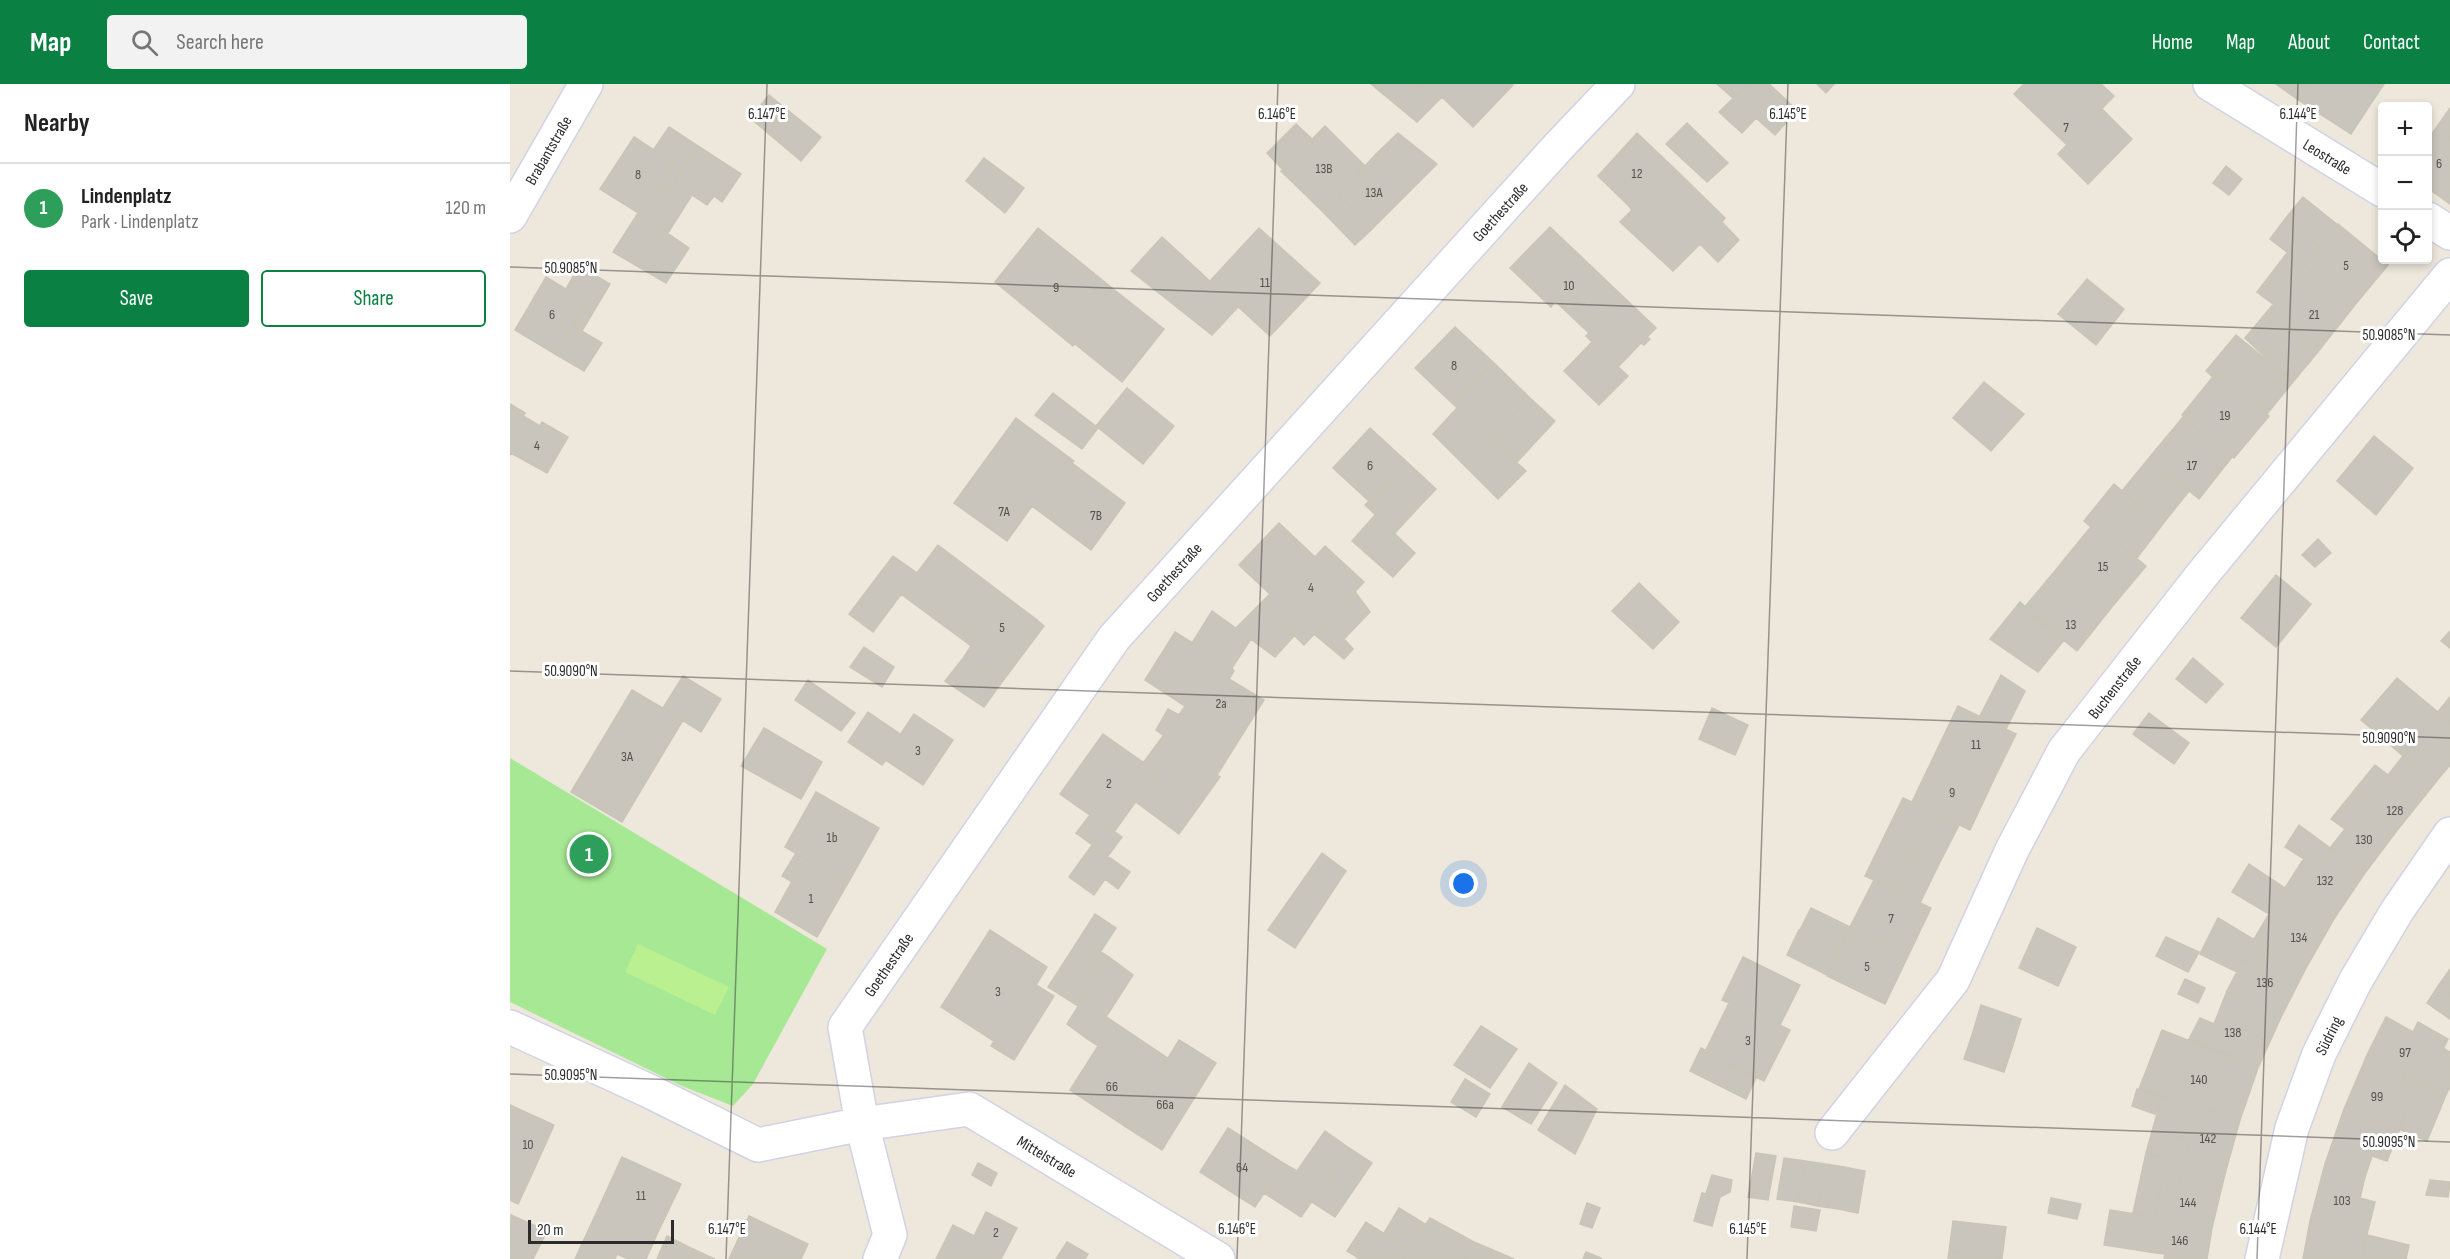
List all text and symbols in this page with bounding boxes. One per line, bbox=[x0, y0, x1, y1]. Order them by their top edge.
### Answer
search box bbox=[107, 15, 527, 69]
text: Map bbox=[30, 26, 71, 59]
icon: search bbox=[128, 26, 161, 59]
text: Search here bbox=[176, 29, 264, 56]
text: Home bbox=[2152, 30, 2193, 55]
text: Map bbox=[2226, 30, 2255, 55]
text: About bbox=[2288, 30, 2330, 55]
text: Contact bbox=[2363, 30, 2420, 55]
map controls bbox=[2378, 102, 2432, 264]
button: + bbox=[2378, 102, 2432, 156]
text: 6.147°E bbox=[748, 105, 786, 124]
text: 6.146°E bbox=[1258, 105, 1296, 124]
text: 6.145°E bbox=[1769, 105, 1807, 124]
text: 6.144°E bbox=[2279, 105, 2317, 124]
text: Nearby bbox=[24, 108, 90, 139]
street label: Brabantstraße bbox=[522, 113, 577, 189]
house number: 7 bbox=[2063, 119, 2069, 136]
street label: Leostraße bbox=[2299, 136, 2354, 180]
house number: 6 bbox=[2436, 155, 2442, 172]
button: − bbox=[2378, 156, 2432, 210]
house number: 13B bbox=[1316, 160, 1333, 177]
house number: 12 bbox=[1632, 165, 1643, 182]
house number: 8 bbox=[635, 166, 641, 183]
street label: Goethestraße bbox=[1469, 179, 1533, 246]
text: Lindenplatz bbox=[81, 183, 172, 210]
house number: 13A bbox=[1366, 184, 1383, 201]
text: 1 bbox=[40, 196, 47, 220]
text: 120 m bbox=[446, 196, 486, 220]
text: Park · Lindenplatz bbox=[81, 210, 198, 234]
button: locate bbox=[2378, 210, 2432, 264]
house number: 5 bbox=[2343, 257, 2349, 274]
text: 50.9085°N bbox=[545, 259, 597, 278]
button: Save bbox=[24, 270, 249, 327]
button: Share bbox=[261, 270, 486, 327]
house number: 11 bbox=[1260, 274, 1270, 291]
house number: 10 bbox=[1563, 277, 1575, 294]
house number: 9 bbox=[1053, 279, 1059, 296]
house number: 6 bbox=[549, 306, 555, 323]
house number: 21 bbox=[2309, 306, 2319, 323]
text: 50.9085°N bbox=[2363, 326, 2415, 345]
house number: 8 bbox=[1451, 357, 1457, 374]
house number: 19 bbox=[2219, 407, 2231, 424]
house number: 4 bbox=[534, 437, 540, 454]
house number: 6 bbox=[1367, 457, 1373, 474]
house number: 17 bbox=[2187, 457, 2198, 474]
house number: 7A bbox=[998, 503, 1011, 520]
house number: 7B bbox=[1090, 507, 1102, 524]
street label: Goethestraße bbox=[1143, 539, 1207, 607]
house number: 15 bbox=[2098, 558, 2109, 575]
house number: 4 bbox=[1308, 579, 1314, 596]
house number: 13 bbox=[2066, 616, 2077, 633]
house number: 5 bbox=[999, 619, 1005, 636]
street label: Buchenstraße bbox=[2085, 653, 2146, 723]
text: 50.9090°N bbox=[544, 662, 598, 681]
house number: 2a bbox=[1215, 695, 1227, 712]
text: 50.9090°N bbox=[2362, 729, 2416, 748]
house number: 11 bbox=[1971, 736, 1981, 753]
house number: 3 bbox=[915, 742, 921, 759]
house number: 3A bbox=[621, 748, 634, 765]
house number: 2 bbox=[1106, 775, 1112, 792]
house number: 9 bbox=[1949, 784, 1955, 801]
house number: 128 bbox=[2387, 802, 2403, 819]
house number: 1b bbox=[827, 829, 838, 846]
house number: 130 bbox=[2355, 831, 2373, 848]
pin: 1 bbox=[570, 832, 608, 876]
your location bbox=[1449, 869, 1478, 898]
house number: 132 bbox=[2317, 872, 2333, 889]
house number: 1 bbox=[809, 890, 814, 907]
house number: 7 bbox=[1888, 910, 1894, 927]
house number: 134 bbox=[2291, 929, 2307, 946]
street label: Goethestraße bbox=[861, 930, 918, 1001]
house number: 5 bbox=[1864, 958, 1870, 975]
house number: 136 bbox=[2257, 974, 2273, 991]
house number: 3 bbox=[995, 983, 1001, 1000]
street label: Südring bbox=[2312, 1013, 2347, 1059]
house number: 138 bbox=[2225, 1024, 2241, 1041]
house number: 3 bbox=[1745, 1032, 1751, 1049]
house number: 97 bbox=[2399, 1044, 2411, 1061]
text: 50.9095°N bbox=[545, 1066, 597, 1085]
house number: 140 bbox=[2191, 1071, 2208, 1088]
house number: 66 bbox=[1106, 1078, 1118, 1095]
house number: 99 bbox=[2371, 1088, 2383, 1105]
house number: 66a bbox=[1156, 1096, 1174, 1113]
house number: 142 bbox=[2200, 1130, 2217, 1147]
street label: Mittelstraße bbox=[1013, 1132, 1079, 1182]
text: 50.9095°N bbox=[2363, 1133, 2415, 1152]
house number: 10 bbox=[522, 1136, 534, 1153]
house number: 64 bbox=[1236, 1159, 1248, 1176]
house number: 11 bbox=[636, 1187, 646, 1204]
house number: 103 bbox=[2333, 1192, 2351, 1209]
house number: 144 bbox=[2180, 1194, 2196, 1211]
scale bar bbox=[528, 1217, 674, 1244]
text: 6.147°E bbox=[708, 1220, 746, 1239]
text: 6.146°E bbox=[1218, 1220, 1256, 1239]
text: 6.145°E bbox=[1729, 1220, 1767, 1239]
text: 6.144°E bbox=[2239, 1220, 2277, 1239]
text: 20 m bbox=[537, 1221, 564, 1240]
house number: 2 bbox=[993, 1224, 999, 1241]
house number: 146 bbox=[2172, 1232, 2188, 1249]

